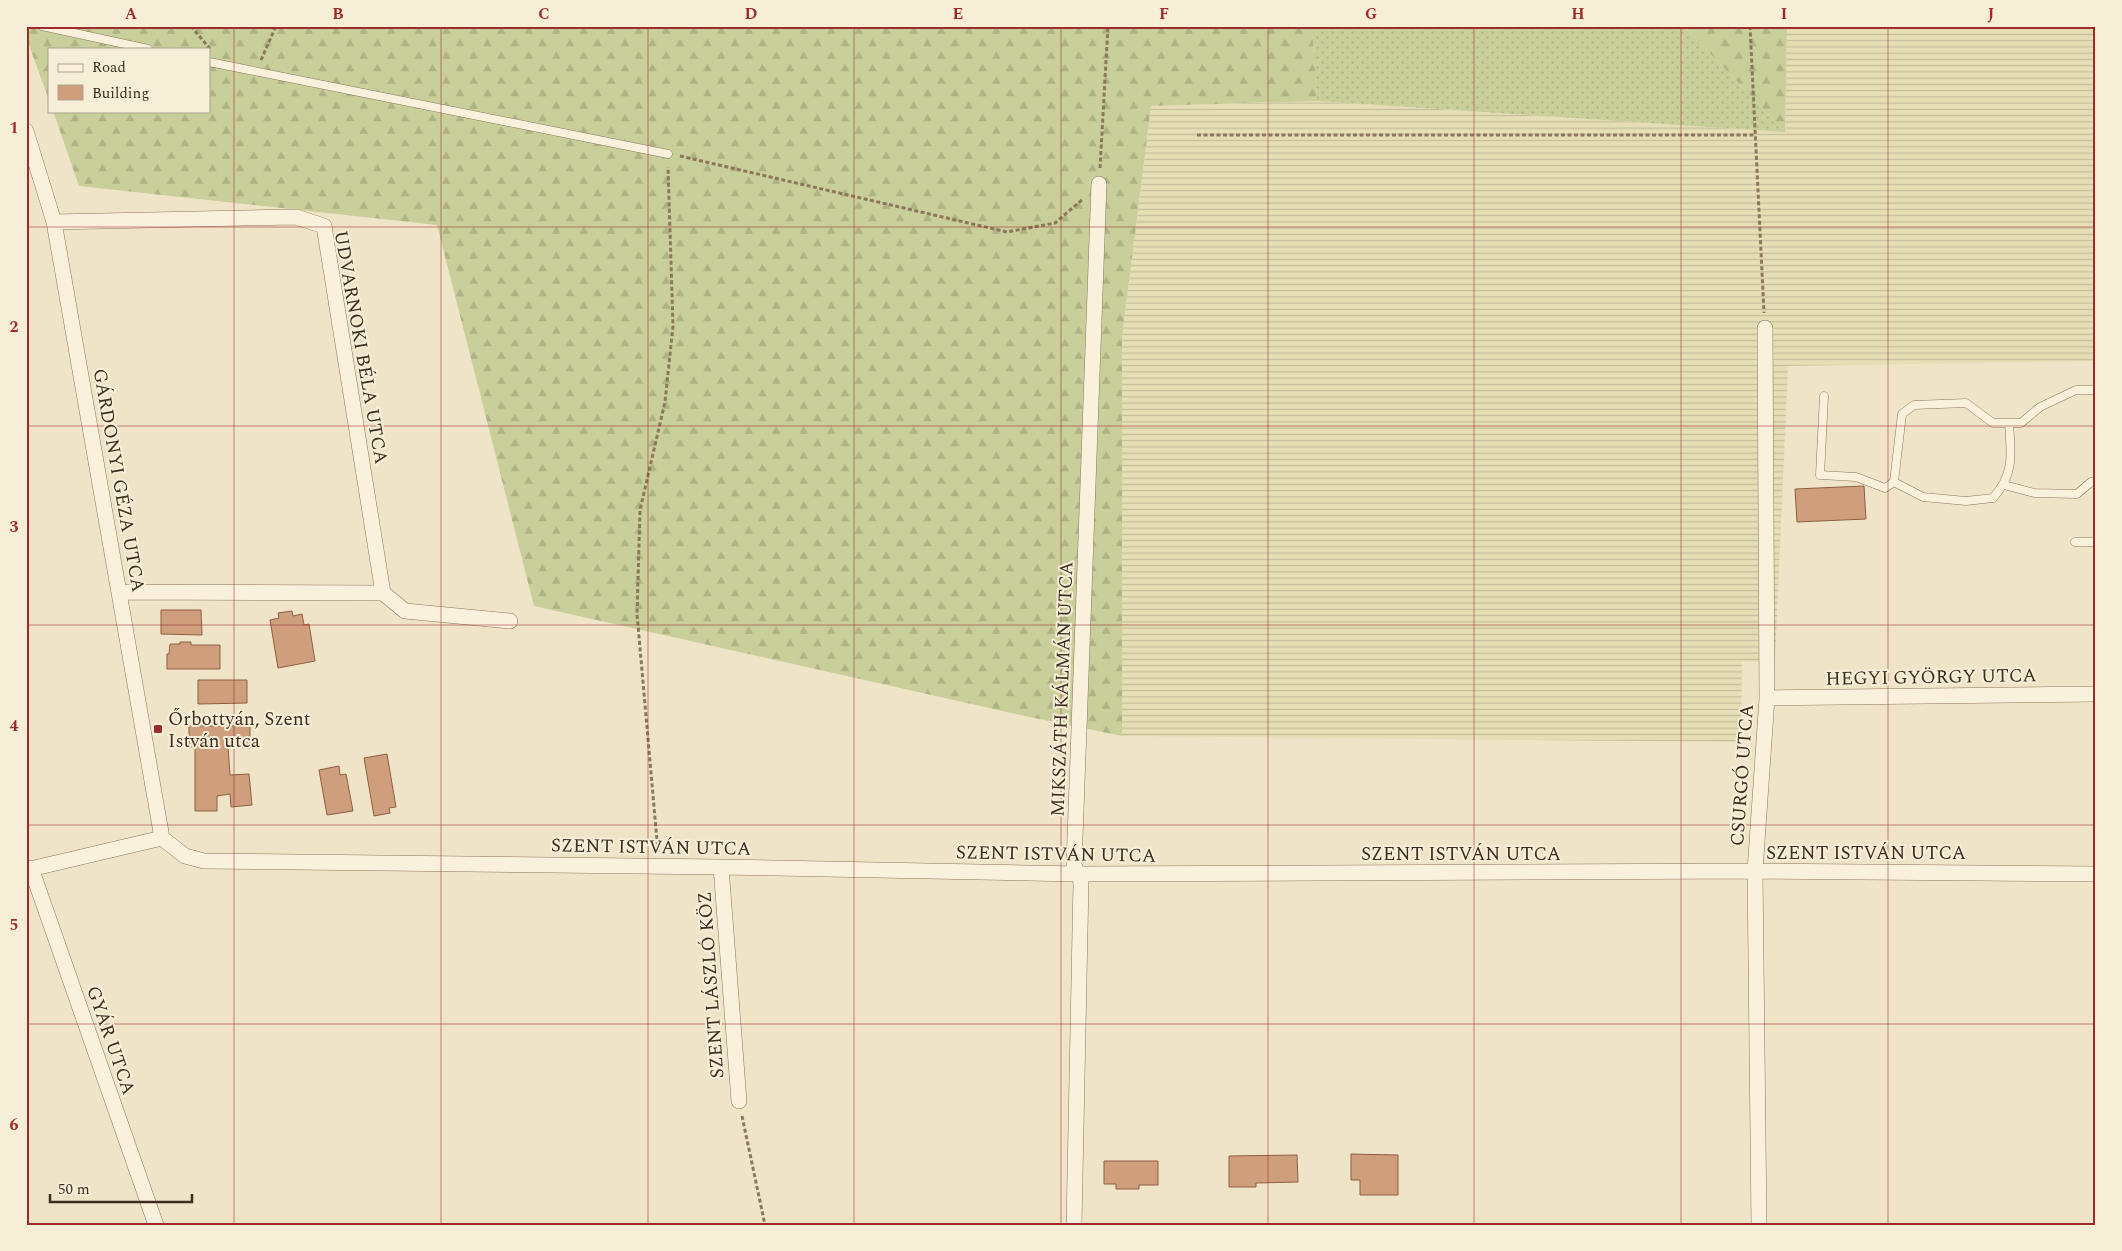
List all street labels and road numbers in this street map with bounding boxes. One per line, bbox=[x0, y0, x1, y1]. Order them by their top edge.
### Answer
street label: UDVARNOKI BÉLA UTCA bbox=[326, 228, 395, 466]
street label: GÁRDONYI GÉZA UTCA bbox=[85, 366, 152, 594]
street label: MIKSZÁTH KÁLMÁN UTCA bbox=[1044, 561, 1081, 817]
street label: HEGYI GYÖRGY UTCA bbox=[1825, 661, 2037, 694]
street label: CSURGÓ UTCA bbox=[1723, 703, 1762, 847]
street label: SZENT ISTVÁN UTCA bbox=[551, 831, 751, 864]
street label: SZENT ISTVÁN UTCA bbox=[956, 838, 1156, 871]
street label: SZENT ISTVÁN UTCA bbox=[1766, 839, 1966, 868]
street label: SZENT ISTVÁN UTCA bbox=[1361, 840, 1561, 869]
street label: SZENT LÁSZLÓ KÖZ bbox=[690, 890, 733, 1079]
street label: GYÁR UTCA bbox=[78, 982, 143, 1099]

